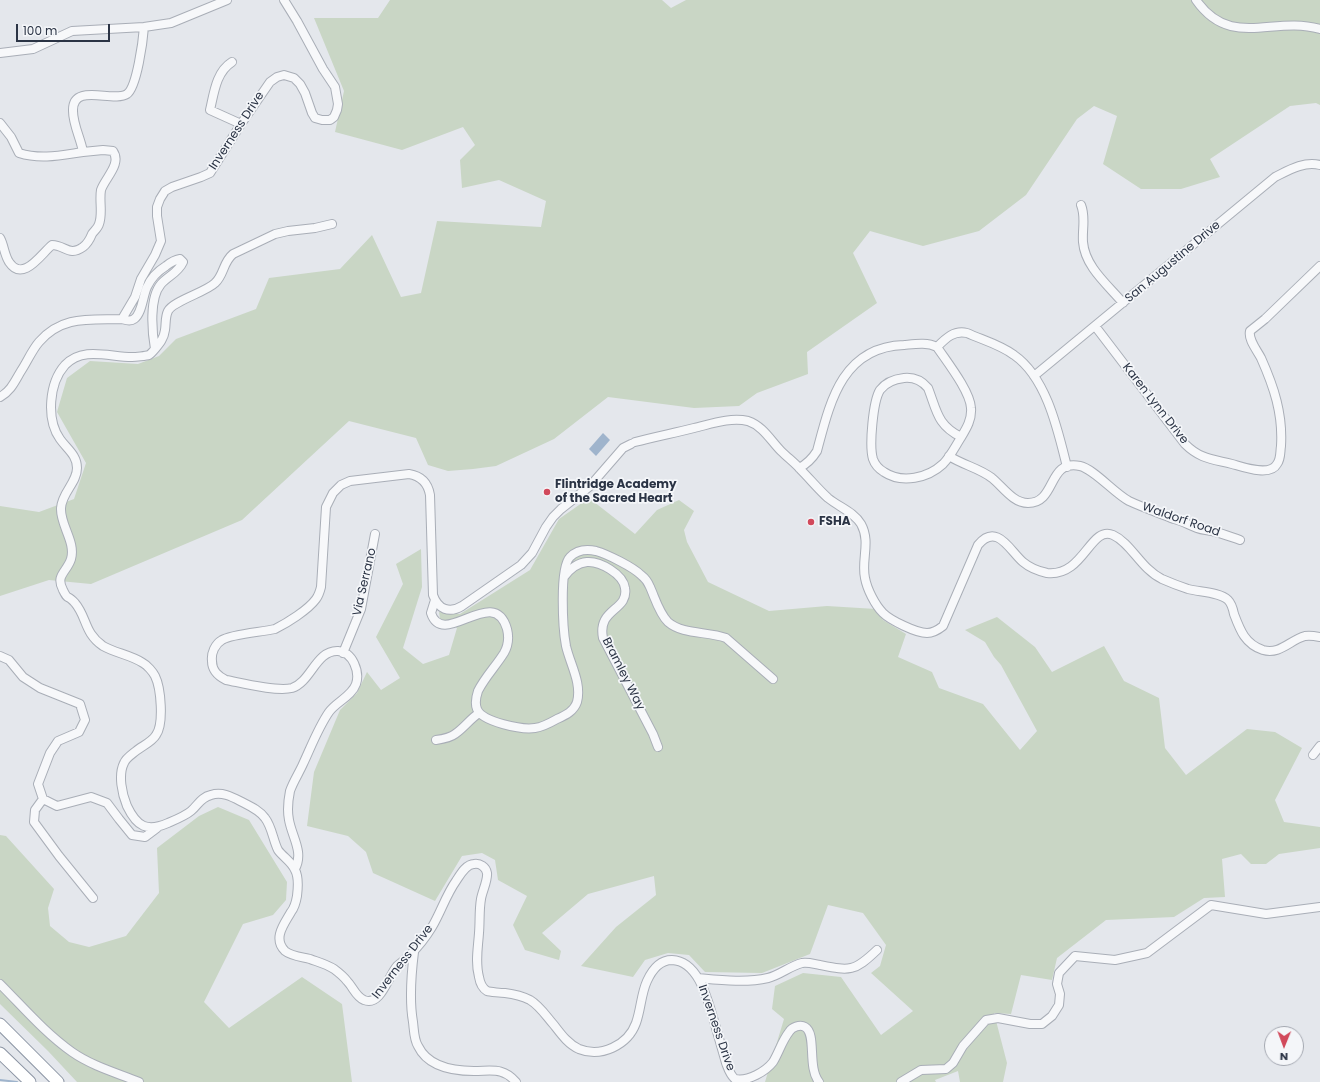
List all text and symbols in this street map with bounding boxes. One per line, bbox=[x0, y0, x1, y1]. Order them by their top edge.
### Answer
scale bar bbox=[18, 16, 112, 42]
text: 100 m bbox=[23, 22, 57, 39]
street label: Inverness Drive bbox=[206, 89, 268, 173]
street label: San Augustine Drive bbox=[1123, 218, 1223, 306]
street label: Karen Lynn Drive bbox=[1119, 361, 1191, 447]
place label: Flintridge Academy of the Sacred Heart bbox=[555, 478, 677, 506]
marker: Flintridge Academy of the Sacred Heart bbox=[542, 487, 552, 497]
street label: Waldorf Road bbox=[1140, 500, 1222, 540]
place label: FSHA bbox=[819, 515, 851, 529]
marker: FSHA bbox=[806, 517, 816, 527]
street label: Via Serrano bbox=[350, 547, 380, 617]
street label: Bramley Way bbox=[599, 635, 647, 713]
street label: Inverness Drive bbox=[370, 922, 436, 1002]
street label: Inverness Drive bbox=[695, 983, 737, 1073]
north arrow bbox=[1264, 1026, 1304, 1066]
text: N bbox=[1280, 1049, 1288, 1065]

